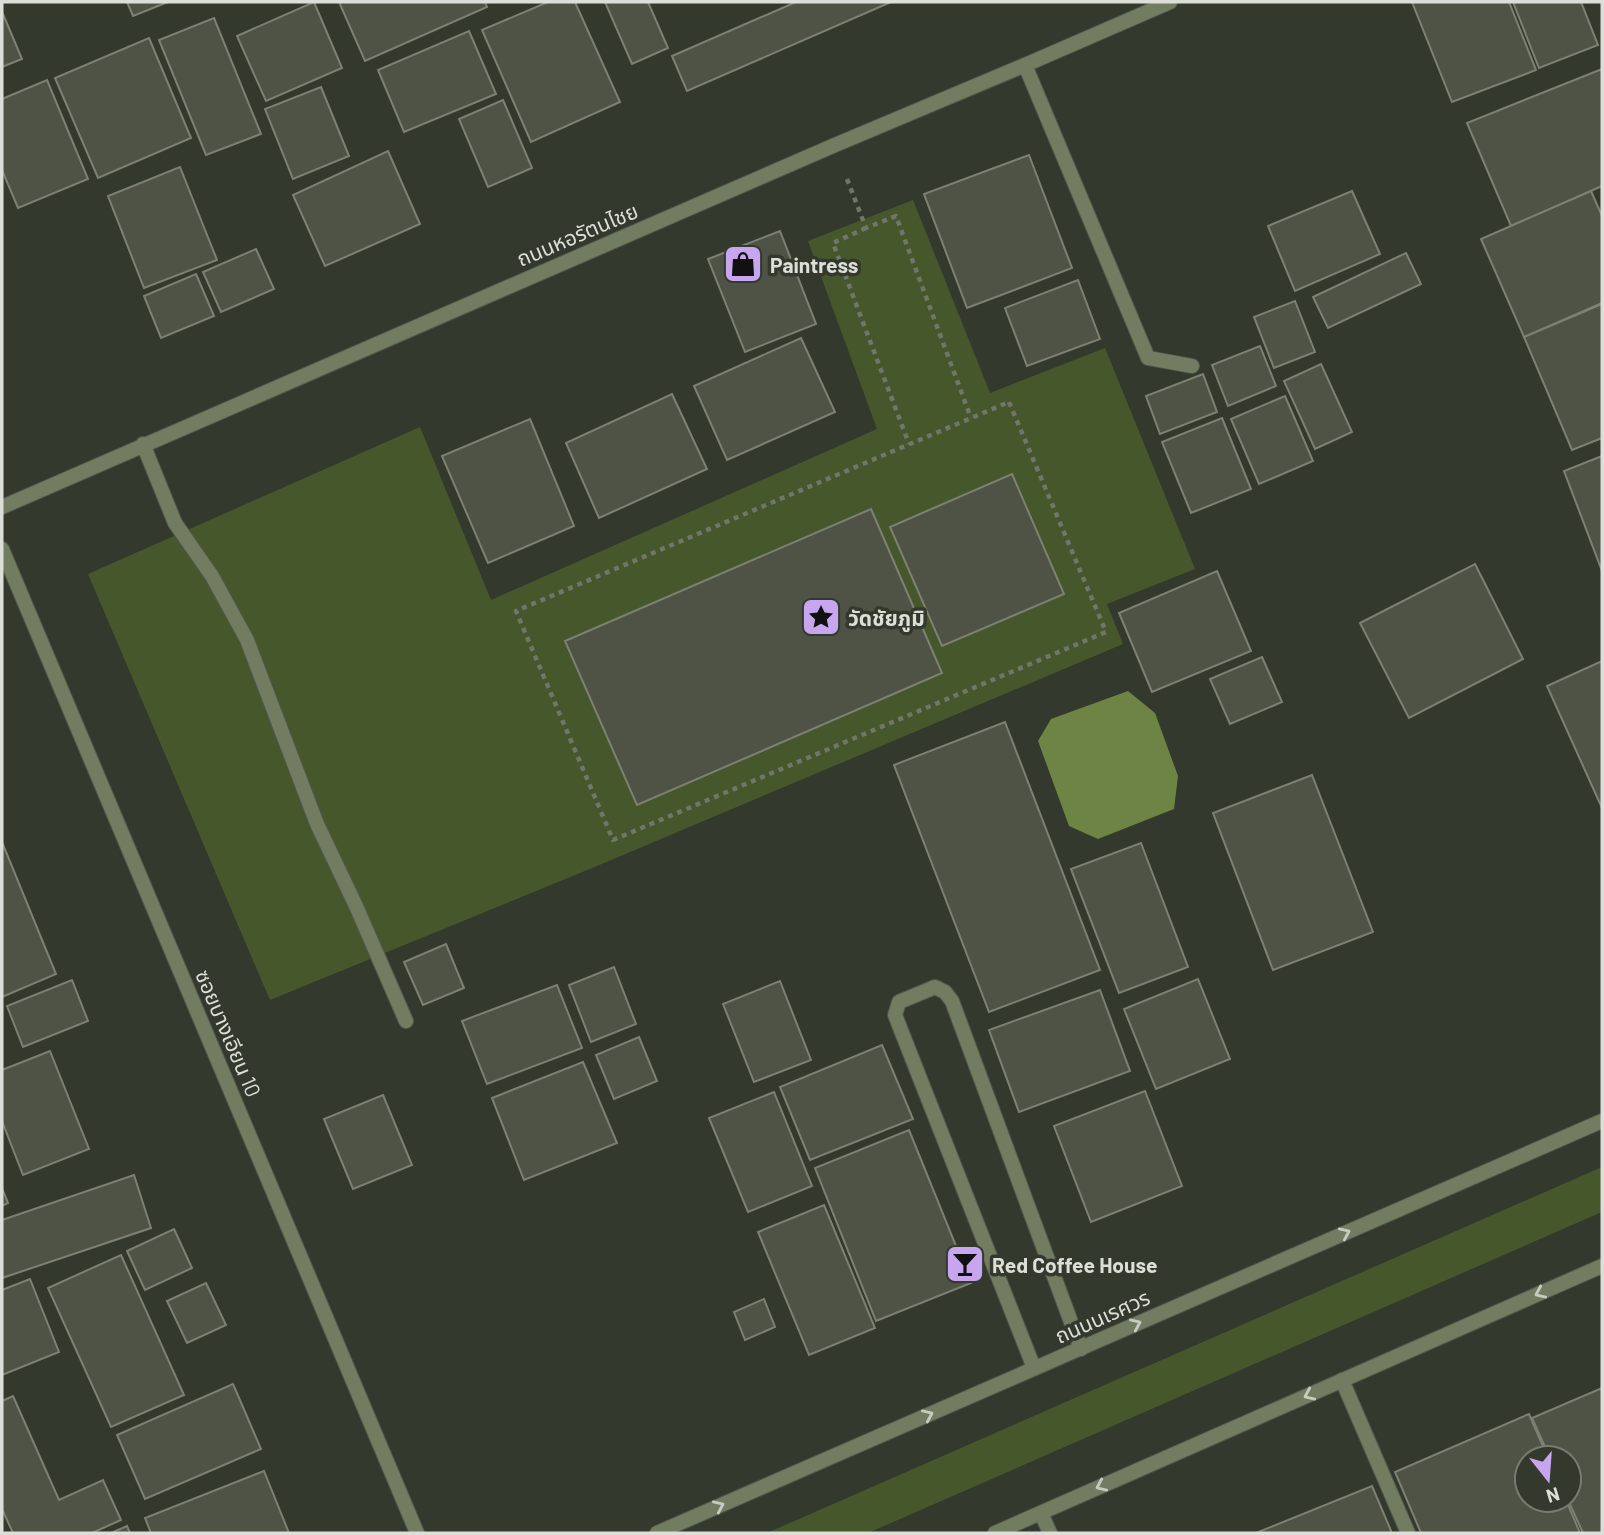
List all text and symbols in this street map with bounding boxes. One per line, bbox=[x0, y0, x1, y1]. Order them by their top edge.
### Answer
street label: ถนนหอรัตนไชย bbox=[513, 197, 641, 271]
shop icon: Paintress bbox=[722, 243, 764, 285]
place label: Paintress bbox=[770, 252, 858, 277]
place icon: วัดชัยภูมิ bbox=[800, 596, 842, 638]
place label: วัดชัยภูมิ bbox=[848, 605, 925, 632]
street label: ซอยบางเอียน 10 bbox=[191, 966, 267, 1100]
one-way arrow bbox=[1338, 1227, 1350, 1241]
bar icon: Red Coffee House bbox=[944, 1243, 986, 1285]
place label: Red Coffee House bbox=[992, 1252, 1158, 1277]
street label: ถนนนเรศวร bbox=[1051, 1284, 1153, 1348]
one-way arrow bbox=[1535, 1285, 1547, 1299]
one-way arrow bbox=[1129, 1318, 1142, 1332]
one-way arrow bbox=[1304, 1387, 1316, 1401]
one-way arrow bbox=[920, 1409, 933, 1423]
north arrow bbox=[1513, 1444, 1583, 1514]
one-way arrow bbox=[1096, 1478, 1108, 1492]
text: N bbox=[1544, 1483, 1563, 1509]
one-way arrow bbox=[712, 1500, 724, 1514]

